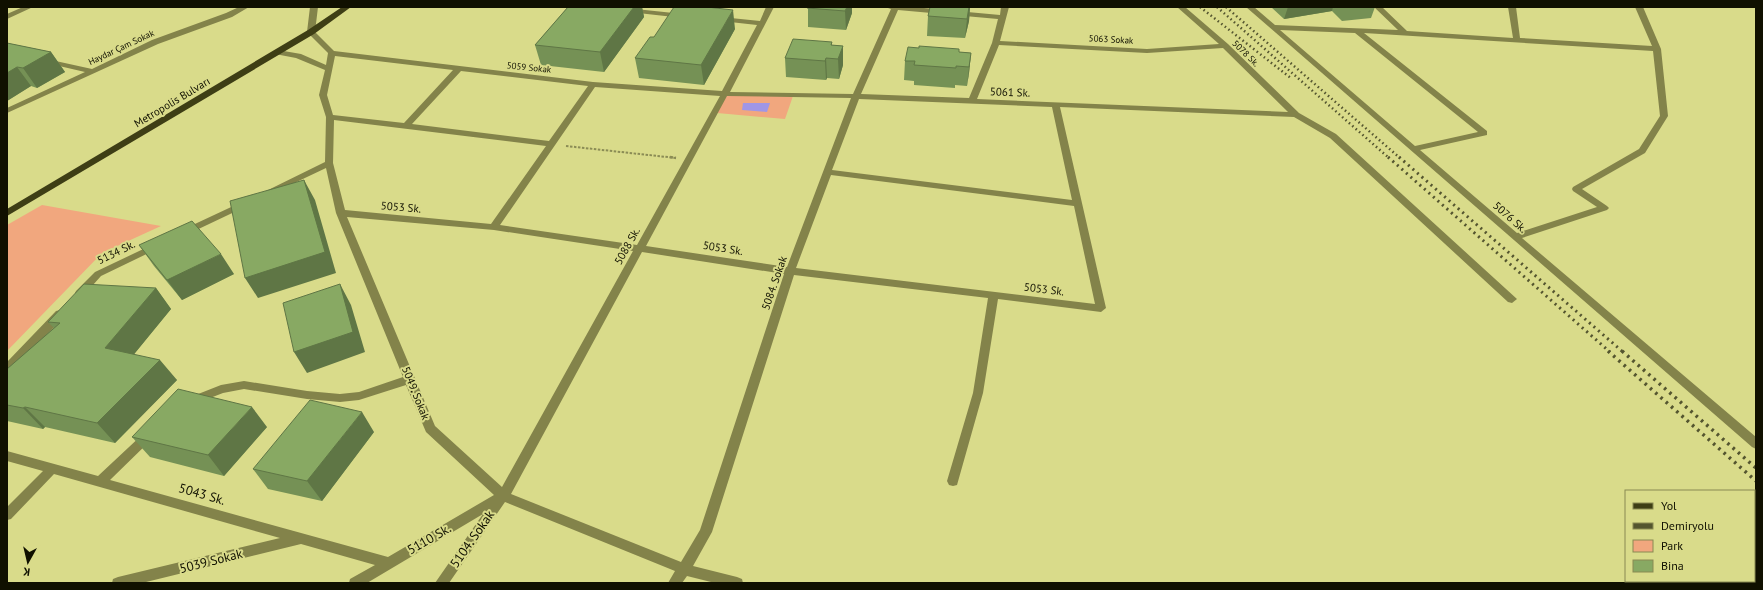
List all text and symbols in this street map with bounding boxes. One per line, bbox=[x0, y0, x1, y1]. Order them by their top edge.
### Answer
street label: Haydar Çam Sokak bbox=[86, 27, 156, 67]
street label: 5063 Sokak bbox=[1088, 32, 1134, 46]
street label: 5078 Sk. bbox=[1230, 38, 1262, 68]
street label: 5059 Sokak bbox=[506, 59, 552, 75]
street label: Metropolis Bulvarı bbox=[131, 74, 213, 130]
street label: 5061 Sk. bbox=[990, 84, 1030, 100]
street label: 5053 Sk. bbox=[380, 198, 422, 216]
street label: 5076 Sk. bbox=[1490, 198, 1530, 236]
street label: 5088 Sk. bbox=[611, 225, 643, 267]
street label: 5134 Sk. bbox=[95, 237, 137, 267]
street label: 5053 Sk. bbox=[702, 238, 744, 258]
street label: 5084. Sokak bbox=[758, 253, 790, 312]
street label: 5053 Sk. bbox=[1023, 280, 1065, 298]
street label: 5049. Sokak bbox=[399, 364, 433, 422]
street label: 5043 Sk. bbox=[177, 479, 227, 509]
legend bbox=[1625, 490, 1755, 582]
text: Yol bbox=[1661, 498, 1677, 513]
street label: 5104. Sokak bbox=[446, 506, 498, 571]
text: Demiryolu bbox=[1661, 518, 1714, 533]
street label: 5110 Sk. bbox=[404, 520, 454, 558]
text: Park bbox=[1661, 538, 1683, 553]
north arrow bbox=[8, 542, 48, 582]
street label: 5039 Sokak bbox=[178, 545, 245, 577]
text: Bina bbox=[1661, 558, 1684, 573]
text: K bbox=[22, 564, 31, 579]

